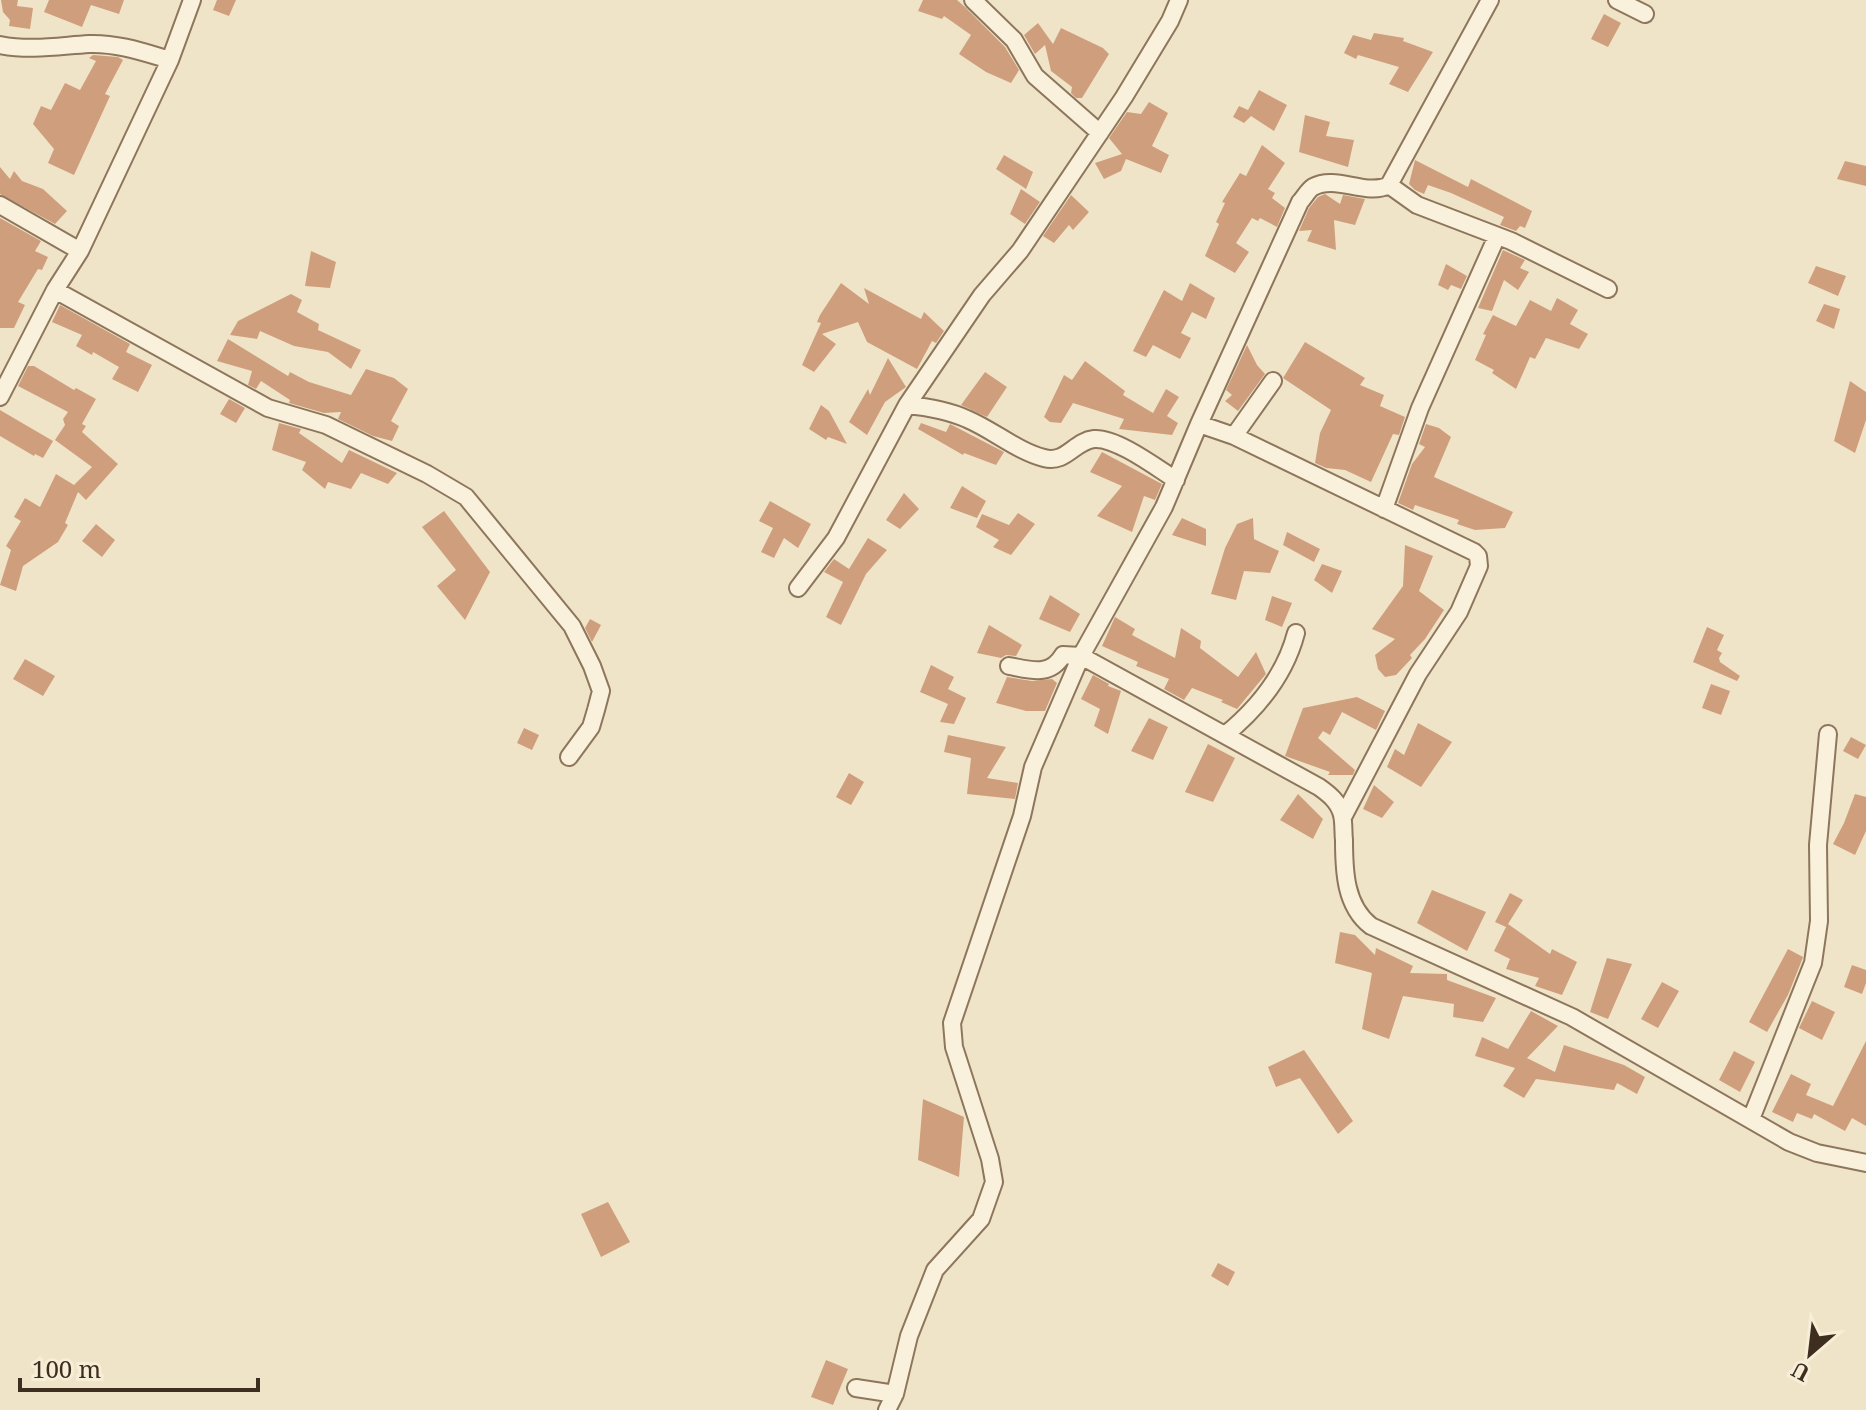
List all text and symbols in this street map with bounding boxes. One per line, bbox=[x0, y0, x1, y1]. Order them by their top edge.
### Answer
north arrow bbox=[1770, 1314, 1850, 1394]
scale bar bbox=[20, 1342, 258, 1392]
text: 100 m bbox=[32, 1352, 101, 1385]
text: U bbox=[1785, 1355, 1814, 1390]

